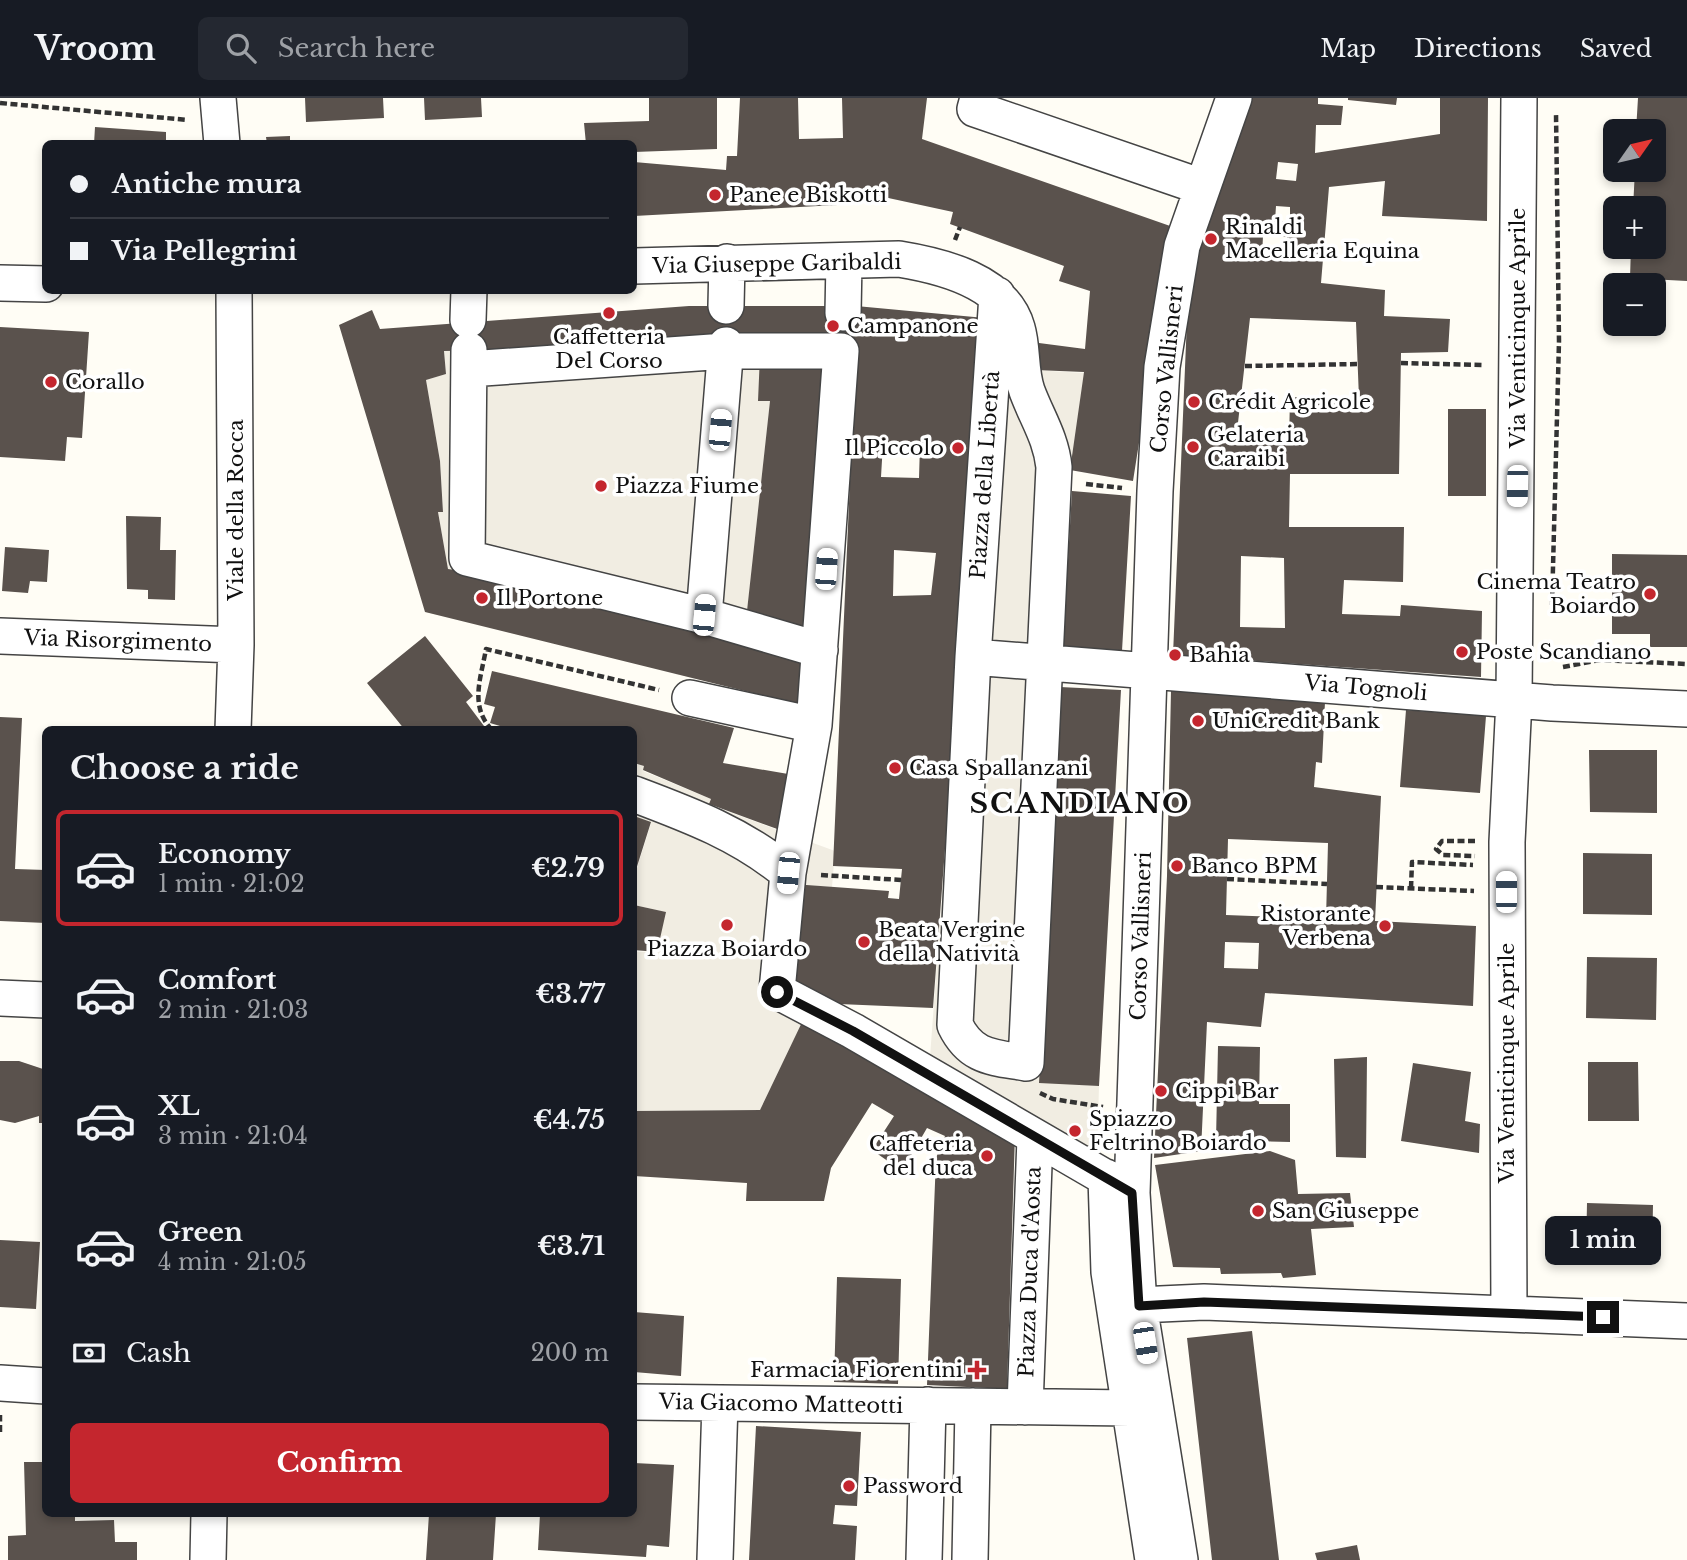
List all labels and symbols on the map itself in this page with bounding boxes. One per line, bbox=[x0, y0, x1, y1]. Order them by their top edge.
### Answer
north arrow bbox=[1603, 119, 1666, 182]
place label: Pane e Biskotti bbox=[729, 182, 887, 208]
marker: Pane e Biskotti bbox=[707, 187, 723, 203]
street label: Via Venticinque Aprile bbox=[1505, 208, 1531, 449]
place label: Rinaldi Macelleria Equina bbox=[1225, 214, 1420, 264]
marker: Rinaldi Macelleria Equina bbox=[1203, 231, 1219, 247]
street label: Via Giuseppe Garibaldi bbox=[651, 249, 902, 279]
street label: Corso Vallisneri bbox=[1145, 284, 1189, 454]
marker: Caffetteria Del Corso bbox=[601, 305, 617, 321]
place label: Campanone bbox=[847, 313, 979, 339]
marker: Campanone bbox=[825, 318, 841, 334]
place label: Caffetteria Del Corso bbox=[553, 324, 666, 374]
place label: Corallo bbox=[65, 369, 145, 395]
street label: Piazza della Libertà bbox=[965, 369, 1005, 580]
marker: Corallo bbox=[43, 374, 59, 390]
place label: Crédit Agricole bbox=[1208, 389, 1371, 415]
marker: Crédit Agricole bbox=[1186, 394, 1202, 410]
car bbox=[708, 408, 733, 452]
street label: Viale della Rocca bbox=[223, 419, 249, 602]
place label: Gelateria Caraibi bbox=[1207, 422, 1305, 472]
place label: Il Piccolo bbox=[844, 435, 944, 461]
marker: Gelateria Caraibi bbox=[1185, 439, 1201, 455]
marker: Il Piccolo bbox=[950, 440, 966, 456]
car bbox=[1507, 465, 1528, 507]
place label: Piazza Fiume bbox=[615, 473, 759, 499]
marker: Piazza Fiume bbox=[593, 478, 609, 494]
car bbox=[815, 547, 838, 591]
place label: Cinema Teatro Boiardo bbox=[1476, 569, 1636, 619]
place label: Il Portone bbox=[496, 585, 603, 611]
marker: Cinema Teatro Boiardo bbox=[1642, 586, 1658, 602]
marker: Il Portone bbox=[474, 590, 490, 606]
car bbox=[692, 593, 717, 637]
street label: Via Risorgimento bbox=[22, 625, 213, 657]
place label: Poste Scandiano bbox=[1476, 639, 1651, 665]
place label: Bahia bbox=[1189, 642, 1250, 668]
marker: Poste Scandiano bbox=[1454, 644, 1470, 660]
marker: Bahia bbox=[1167, 647, 1183, 663]
street label: Via Tognoli bbox=[1302, 670, 1429, 706]
place label: UniCredit Bank bbox=[1212, 708, 1380, 734]
marker: UniCredit Bank bbox=[1190, 713, 1206, 729]
place label: Casa Spallanzani bbox=[909, 755, 1089, 781]
marker: Casa Spallanzani bbox=[887, 760, 903, 776]
district label: SCANDIANO bbox=[970, 786, 1190, 821]
car bbox=[776, 851, 801, 895]
street label: Corso Vallisneri bbox=[1125, 851, 1157, 1021]
place label: Banco BPM bbox=[1191, 853, 1318, 879]
marker: Banco BPM bbox=[1169, 858, 1185, 874]
car bbox=[1496, 871, 1517, 913]
place label: Ristorante Verbena bbox=[1260, 901, 1371, 951]
marker: Piazza Boiardo bbox=[719, 917, 735, 933]
place label: Beata Vergine della Natività bbox=[878, 917, 1025, 967]
marker: Ristorante Verbena bbox=[1377, 918, 1393, 934]
marker: Beata Vergine della Natività bbox=[856, 934, 872, 950]
place label: Piazza Boiardo bbox=[647, 936, 807, 962]
street label: Via Venticinque Aprile bbox=[1494, 943, 1520, 1184]
route start bbox=[761, 976, 793, 1008]
place label: Cippi Bar bbox=[1175, 1078, 1278, 1104]
marker: Cippi Bar bbox=[1153, 1083, 1169, 1099]
place label: Spiazzo Feltrino Boiardo bbox=[1089, 1106, 1267, 1156]
marker: Spiazzo Feltrino Boiardo bbox=[1067, 1123, 1083, 1139]
place label: Caffeteria del duca bbox=[869, 1131, 973, 1181]
marker: Caffeteria del duca bbox=[979, 1148, 995, 1164]
street label: Piazza Duca d'Aosta bbox=[1013, 1166, 1047, 1378]
place label: San Giuseppe bbox=[1272, 1198, 1419, 1224]
marker: San Giuseppe bbox=[1250, 1203, 1266, 1219]
callout: 1 min bbox=[1545, 1216, 1661, 1264]
route end bbox=[1587, 1301, 1619, 1333]
car bbox=[1132, 1321, 1159, 1365]
place label: Farmacia Fiorentini bbox=[750, 1357, 963, 1383]
marker: Farmacia Fiorentini bbox=[969, 1362, 985, 1378]
street label: Via Giacomo Matteotti bbox=[658, 1389, 903, 1419]
place label: Password bbox=[863, 1473, 963, 1499]
marker: Password bbox=[841, 1478, 857, 1494]

